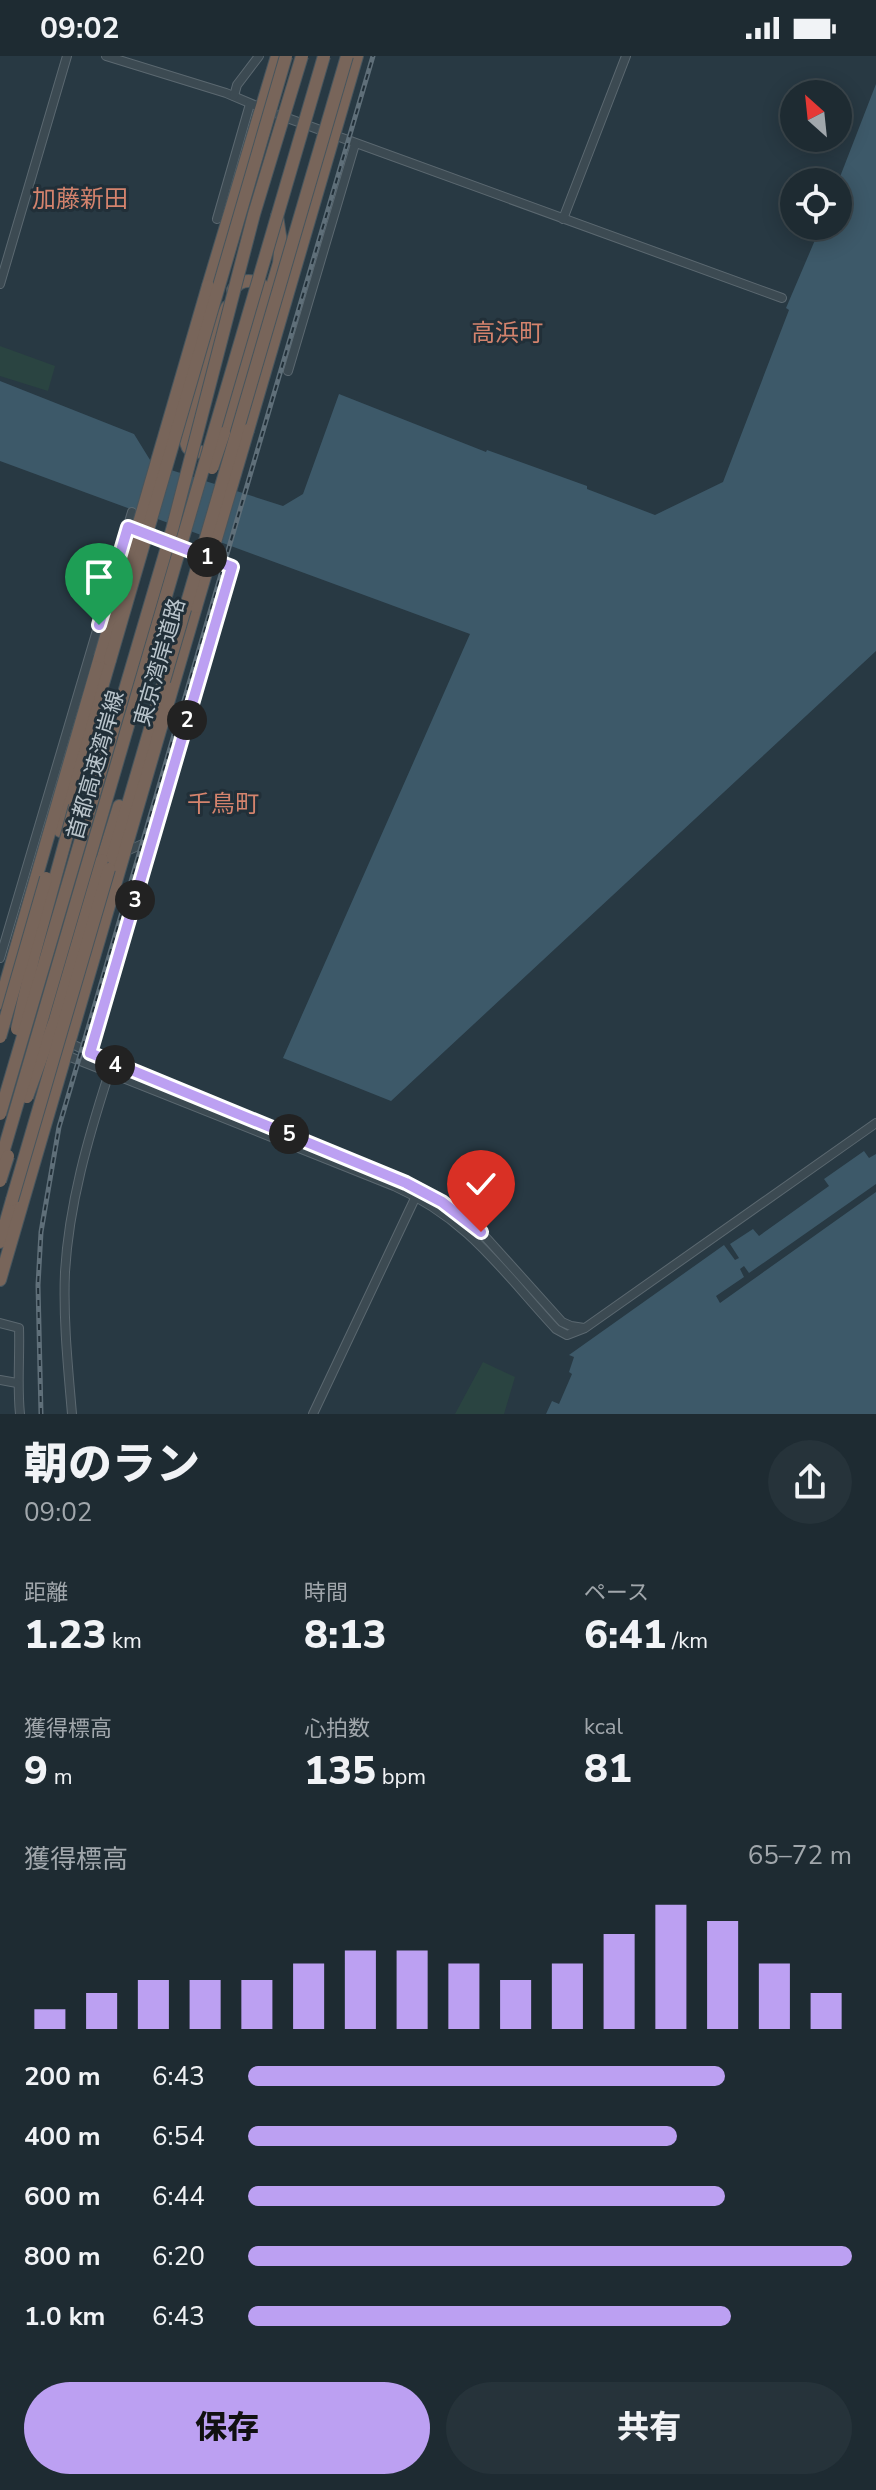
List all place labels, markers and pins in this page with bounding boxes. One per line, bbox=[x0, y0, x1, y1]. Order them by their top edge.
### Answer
pin: 1 bbox=[187, 537, 227, 577]
pin bbox=[65, 543, 133, 625]
pin: 2 bbox=[167, 700, 207, 740]
pin: 3 bbox=[115, 880, 155, 920]
pin: 4 bbox=[95, 1045, 135, 1085]
pin: 5 bbox=[269, 1114, 309, 1154]
pin bbox=[447, 1150, 515, 1232]

